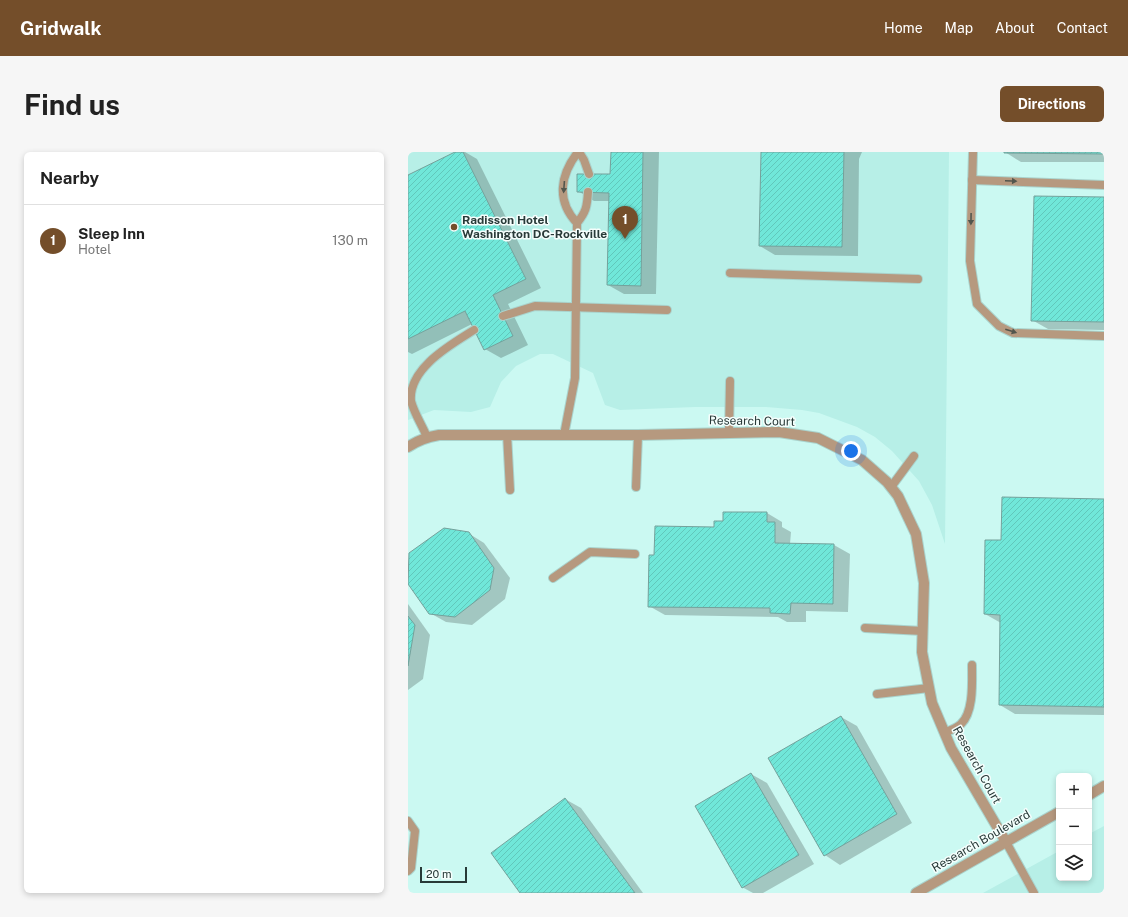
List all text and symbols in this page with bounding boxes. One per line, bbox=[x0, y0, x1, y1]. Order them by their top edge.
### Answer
text: Gridwalk bbox=[20, 17, 101, 39]
text: Home bbox=[884, 20, 923, 36]
text: Map bbox=[945, 20, 973, 36]
text: About bbox=[995, 20, 1035, 36]
text: Contact bbox=[1057, 20, 1108, 36]
button: Directions bbox=[1000, 86, 1104, 122]
text: Find us bbox=[24, 88, 120, 121]
text: Nearby bbox=[40, 168, 99, 188]
one-way arrow bbox=[1005, 178, 1017, 185]
one-way arrow bbox=[560, 181, 567, 193]
pin: 1 bbox=[612, 206, 638, 239]
place label: Radisson Hotel Washington DC-Rockville bbox=[462, 213, 607, 241]
one-way arrow bbox=[968, 213, 974, 226]
marker: Radisson Hotel Washington DC-Rockville bbox=[449, 222, 459, 232]
text: Sleep Inn bbox=[78, 225, 145, 242]
text: 1 bbox=[50, 233, 56, 248]
text: 130 m bbox=[332, 233, 368, 248]
text: Hotel bbox=[78, 242, 111, 257]
one-way arrow bbox=[1006, 328, 1018, 334]
street label: Research Court bbox=[709, 413, 796, 429]
your location bbox=[841, 441, 861, 461]
street label: Research Court bbox=[950, 724, 1004, 806]
map controls bbox=[1056, 773, 1092, 881]
button: + bbox=[1056, 773, 1092, 809]
street label: Research Boulevard bbox=[929, 807, 1033, 875]
button: − bbox=[1056, 809, 1092, 845]
button: layers bbox=[1056, 845, 1092, 881]
scale bar bbox=[420, 865, 467, 884]
text: 20 m bbox=[426, 868, 451, 880]

